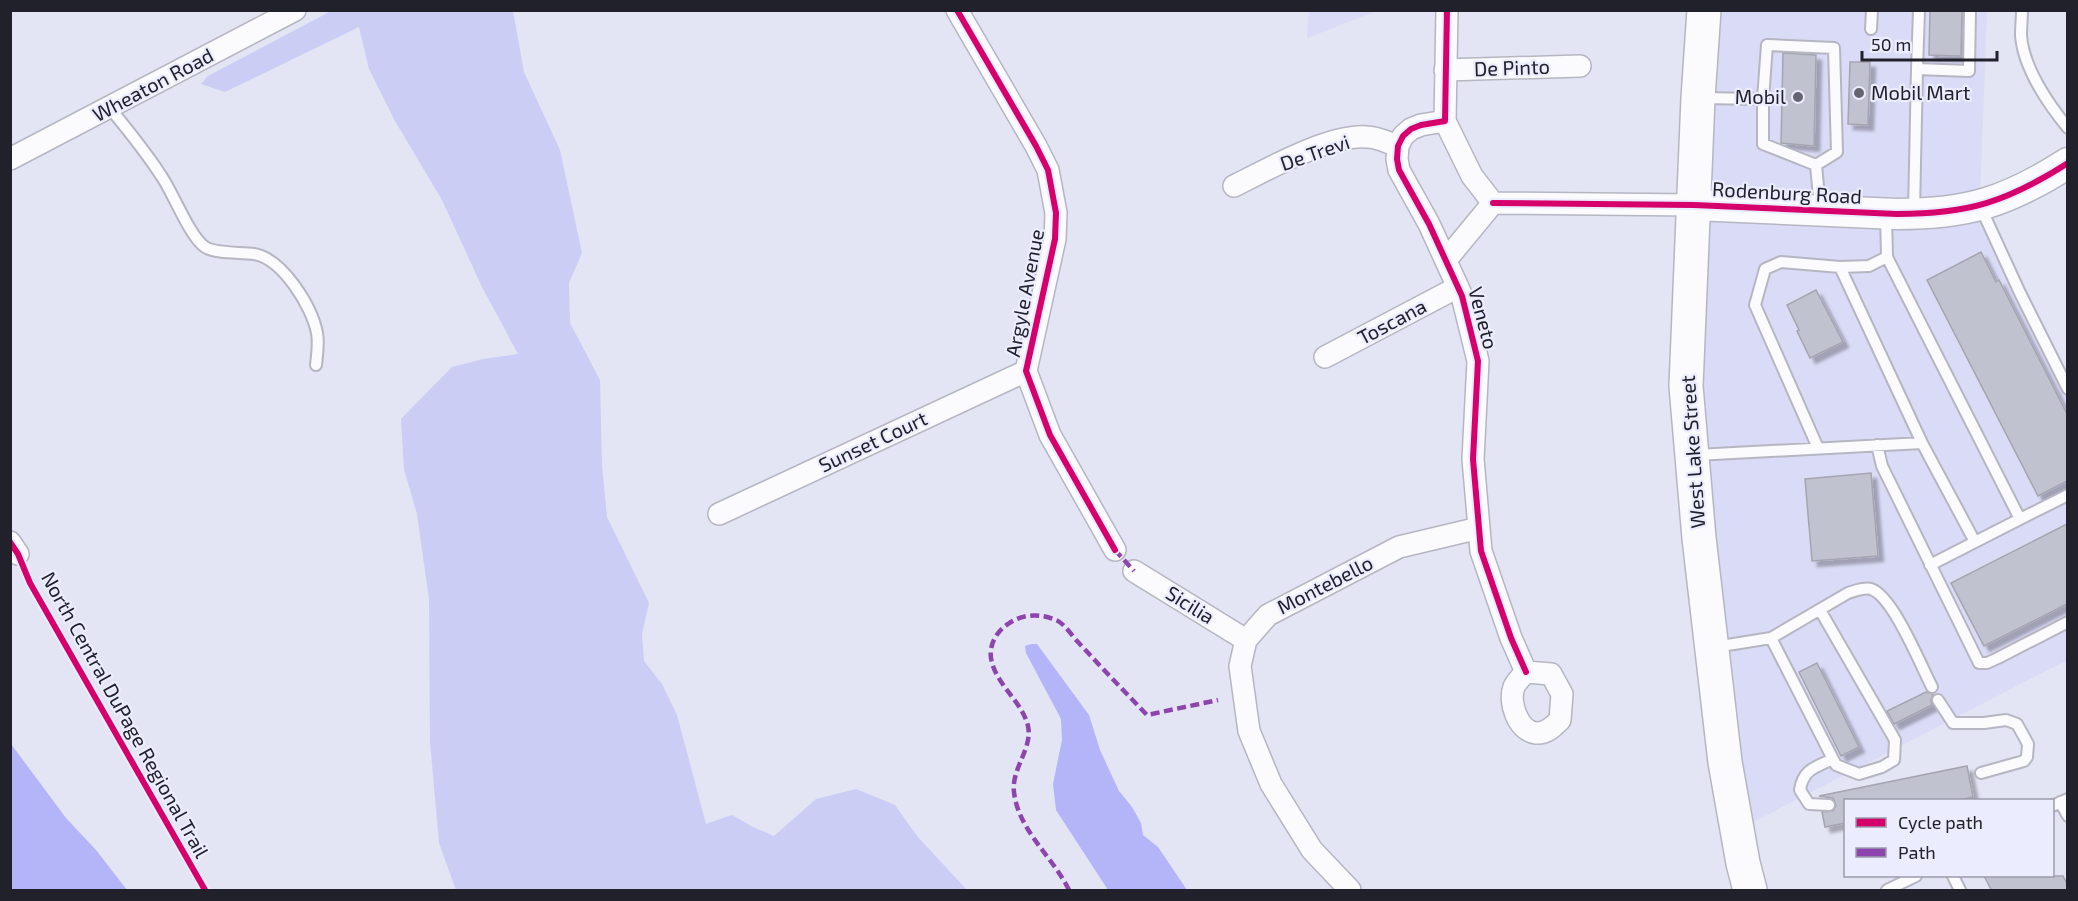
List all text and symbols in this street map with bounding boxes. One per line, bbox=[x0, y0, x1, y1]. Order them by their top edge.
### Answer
scale bar bbox=[1862, 24, 1997, 62]
text: 50 m bbox=[1871, 33, 1911, 55]
street label: Wheaton Road bbox=[88, 42, 217, 126]
street label: De Pinto bbox=[1474, 54, 1550, 80]
place label: Mobil Mart bbox=[1871, 80, 1971, 104]
place label: Mobil bbox=[1735, 84, 1786, 108]
marker: Mobil Mart bbox=[1852, 86, 1866, 100]
marker: Mobil bbox=[1791, 90, 1805, 104]
street label: De Trevi bbox=[1277, 129, 1353, 175]
street label: Rodenburg Road bbox=[1712, 176, 1863, 208]
street label: Argyle Avenue bbox=[1000, 227, 1048, 359]
street label: Veneto bbox=[1464, 284, 1504, 352]
street label: Toscana bbox=[1353, 293, 1430, 349]
street label: West Lake Street bbox=[1675, 374, 1709, 529]
street label: Sunset Court bbox=[814, 405, 931, 477]
street label: Montebello bbox=[1273, 550, 1376, 618]
street label: North Central DuPage Regional Trail bbox=[37, 567, 215, 862]
street label: Sicilia bbox=[1162, 580, 1219, 628]
legend bbox=[1844, 799, 2054, 877]
text: Cycle path bbox=[1898, 811, 1983, 833]
text: Path bbox=[1898, 841, 1936, 863]

